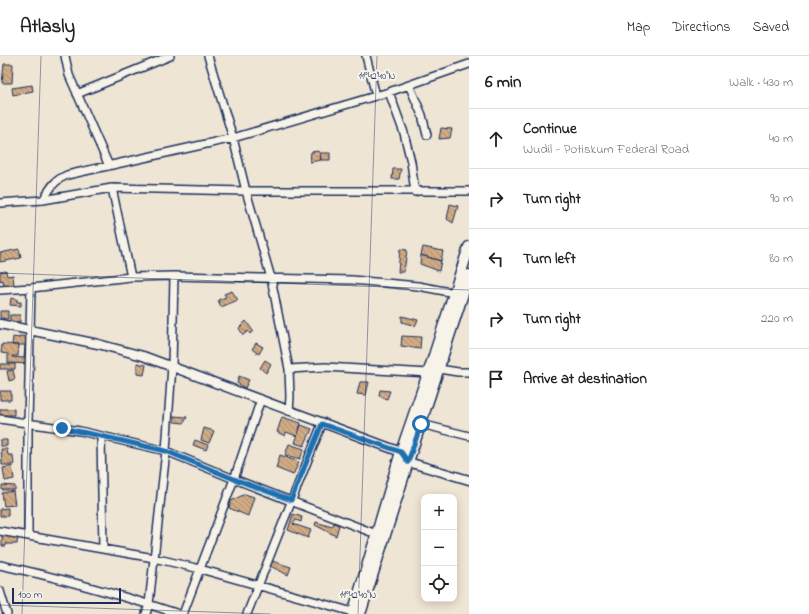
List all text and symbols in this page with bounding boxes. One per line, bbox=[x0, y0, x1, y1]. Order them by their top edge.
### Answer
text: Atlasly bbox=[20, 14, 75, 41]
text: Map bbox=[627, 17, 650, 38]
text: Directions bbox=[672, 17, 730, 38]
text: Saved bbox=[752, 17, 789, 38]
text: 11°42'40"N bbox=[359, 69, 396, 84]
text: 6 min bbox=[485, 70, 521, 95]
text: Walk · 430 m bbox=[729, 73, 793, 92]
text: Continue bbox=[523, 118, 577, 140]
icon: ahead bbox=[485, 128, 507, 150]
text: 40 m bbox=[769, 129, 793, 148]
text: Wudil - Potiskum Federal Road bbox=[523, 140, 689, 159]
icon: right bbox=[485, 188, 507, 210]
text: Turn right bbox=[523, 188, 581, 210]
text: 90 m bbox=[770, 189, 793, 208]
icon: left bbox=[485, 248, 507, 270]
text: Turn left bbox=[523, 248, 576, 270]
text: 80 m bbox=[769, 249, 793, 268]
icon: right bbox=[485, 308, 507, 330]
text: Turn right bbox=[523, 308, 581, 330]
text: 220 m bbox=[761, 309, 793, 328]
icon: arrive bbox=[485, 368, 507, 390]
text: Arrive at destination bbox=[523, 368, 647, 390]
route start bbox=[412, 415, 430, 433]
route end bbox=[53, 419, 71, 437]
map controls bbox=[421, 494, 457, 602]
button: + bbox=[421, 494, 457, 530]
button: − bbox=[421, 530, 457, 566]
button: locate bbox=[421, 566, 457, 602]
scale bar bbox=[12, 586, 121, 605]
text: 100 m bbox=[18, 587, 42, 603]
text: 11°42'40"N bbox=[340, 588, 377, 603]

